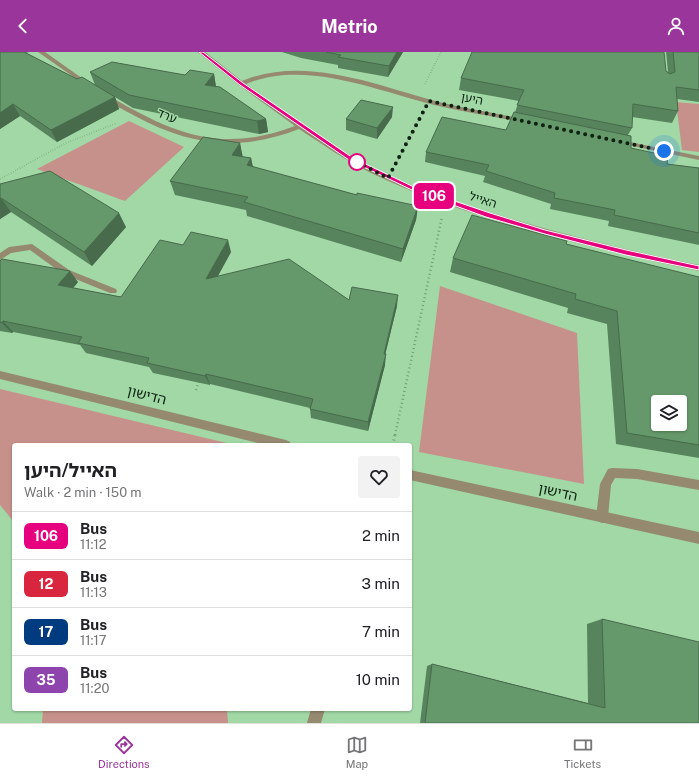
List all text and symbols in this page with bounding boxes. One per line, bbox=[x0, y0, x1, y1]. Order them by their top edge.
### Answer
icon: back bbox=[12, 15, 34, 37]
icon: person bbox=[665, 15, 687, 37]
text: Metrio bbox=[321, 16, 378, 37]
street label: היען bbox=[460, 90, 484, 108]
street label: ערד bbox=[155, 106, 179, 126]
your location bbox=[654, 141, 674, 161]
unlabelled marker bbox=[348, 153, 366, 171]
line badge: 106 bbox=[411, 183, 457, 209]
text: 106 bbox=[422, 188, 446, 204]
street label: האייל bbox=[467, 189, 499, 211]
street label: הדישון bbox=[126, 382, 168, 408]
map controls bbox=[651, 395, 687, 431]
button: layers bbox=[651, 395, 687, 431]
button: heart bbox=[358, 456, 400, 498]
text: האייל/היען bbox=[24, 459, 117, 481]
street label: הדישון bbox=[537, 480, 579, 504]
text: Walk · 2 min · 150 m bbox=[24, 485, 142, 500]
text: Bus bbox=[80, 520, 107, 537]
text: 2 min bbox=[362, 527, 400, 544]
text: 106 bbox=[34, 528, 58, 544]
text: 11:12 bbox=[80, 537, 107, 552]
text: Bus bbox=[80, 568, 107, 585]
text: 3 min bbox=[361, 575, 400, 592]
text: 12 bbox=[39, 576, 53, 592]
text: 11:13 bbox=[80, 585, 107, 600]
text: Bus bbox=[80, 616, 107, 633]
text: 7 min bbox=[362, 623, 400, 640]
text: 17 bbox=[39, 624, 53, 640]
text: 11:17 bbox=[80, 633, 107, 648]
text: Bus bbox=[80, 664, 107, 681]
text: 10 min bbox=[356, 671, 400, 688]
text: 35 bbox=[37, 672, 55, 688]
text: 11:20 bbox=[80, 681, 109, 696]
tab: Directions bbox=[98, 734, 150, 770]
tab: Map bbox=[346, 734, 368, 770]
tab: Tickets bbox=[564, 734, 601, 770]

